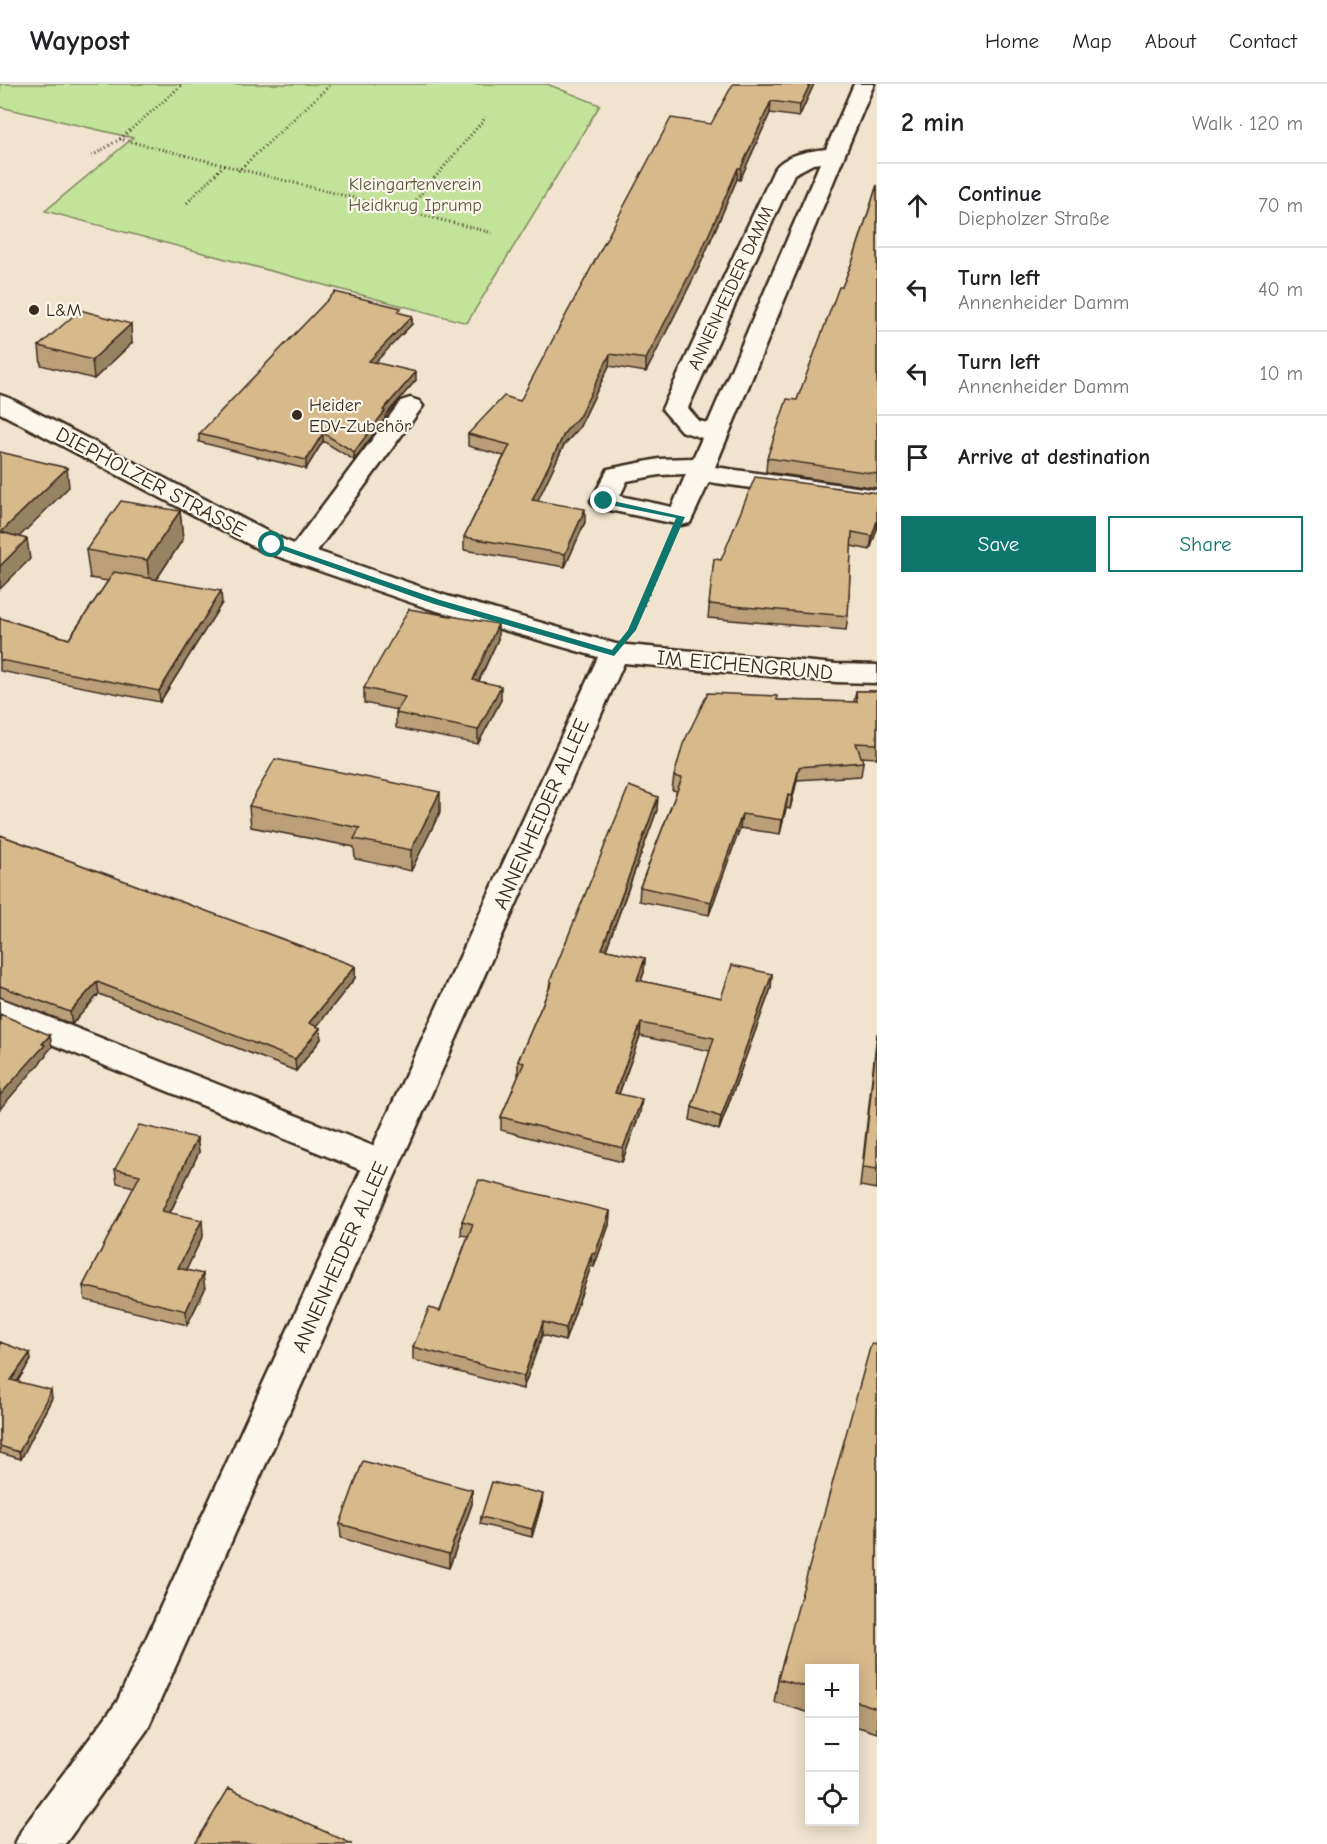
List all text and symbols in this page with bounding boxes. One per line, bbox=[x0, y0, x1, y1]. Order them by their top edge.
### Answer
text: Waypost bbox=[30, 25, 130, 57]
text: Home bbox=[985, 29, 1039, 53]
text: Map bbox=[1072, 29, 1112, 53]
text: About bbox=[1145, 29, 1196, 53]
text: Contact bbox=[1229, 29, 1297, 53]
text: 2 min bbox=[901, 108, 964, 138]
text: Walk · 120 m bbox=[1192, 112, 1303, 135]
park label: Kleingartenverein Heidkrug Iprump bbox=[348, 174, 482, 216]
text: Continue bbox=[958, 181, 1041, 207]
icon: ahead bbox=[901, 189, 934, 222]
text: 70 m bbox=[1258, 194, 1303, 217]
street label: ANNENHEIDER DAMM bbox=[684, 203, 778, 373]
text: Diepholzer Straße bbox=[958, 207, 1109, 230]
text: Turn left bbox=[958, 265, 1040, 291]
icon: left bbox=[901, 273, 934, 306]
text: 40 m bbox=[1258, 278, 1303, 301]
text: Annenheider Damm bbox=[958, 291, 1129, 314]
place label: L&M bbox=[46, 300, 82, 321]
marker: L&M bbox=[27, 303, 41, 317]
text: Turn left bbox=[958, 349, 1040, 375]
icon: left bbox=[901, 357, 934, 390]
text: 10 m bbox=[1260, 362, 1303, 385]
text: Annenheider Damm bbox=[958, 375, 1129, 398]
place label: Heider EDV-Zubehör bbox=[309, 395, 412, 437]
marker: Heider EDV-Zubehör bbox=[290, 408, 304, 422]
street label: DIEPHOLZER STRASSE bbox=[52, 422, 250, 542]
icon: arrive bbox=[901, 441, 934, 474]
text: Arrive at destination bbox=[958, 444, 1150, 470]
route end bbox=[590, 487, 616, 513]
button: Save bbox=[901, 516, 1096, 572]
button: Share bbox=[1108, 516, 1303, 572]
route start bbox=[258, 531, 284, 557]
street label: IM EICHENGRUND bbox=[656, 645, 834, 685]
street label: ANNENHEIDER ALLEE bbox=[488, 715, 594, 913]
street label: ANNENHEIDER ALLEE bbox=[287, 1158, 393, 1356]
map controls bbox=[805, 1664, 859, 1826]
button: + bbox=[805, 1664, 859, 1718]
button: − bbox=[805, 1718, 859, 1772]
button: locate bbox=[805, 1772, 859, 1826]

